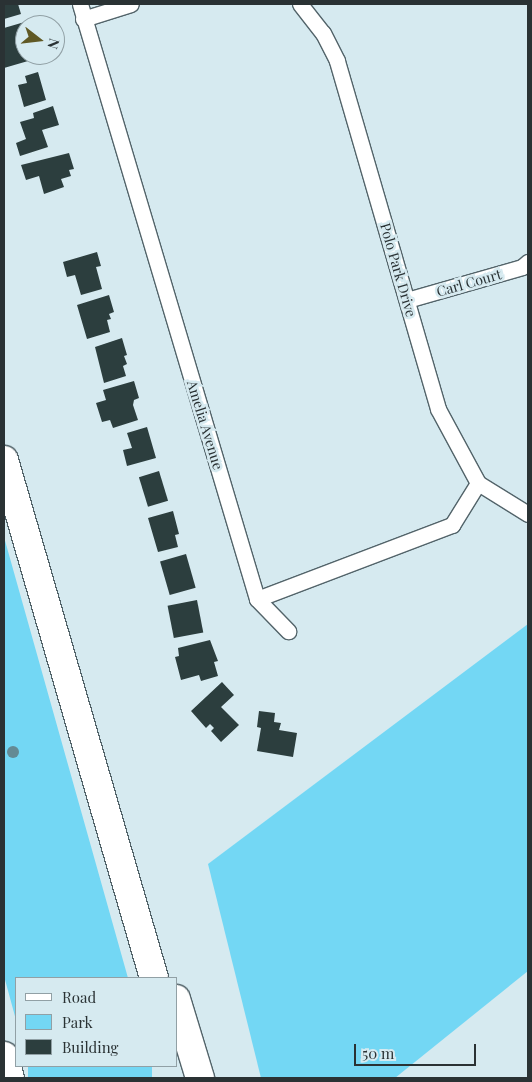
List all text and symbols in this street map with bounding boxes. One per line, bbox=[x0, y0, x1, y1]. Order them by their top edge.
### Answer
north arrow bbox=[15, 15, 65, 65]
text: N bbox=[43, 37, 64, 51]
street label: Polo Park Drive bbox=[377, 221, 419, 319]
street label: Carl Court bbox=[435, 266, 503, 300]
street label: Amelia Avenue bbox=[183, 378, 227, 472]
legend bbox=[15, 977, 178, 1067]
text: Road bbox=[62, 987, 96, 1007]
text: Park bbox=[62, 1012, 93, 1032]
scale bar bbox=[357, 1034, 480, 1066]
text: Building bbox=[62, 1037, 118, 1057]
text: 50 m bbox=[362, 1043, 394, 1063]

